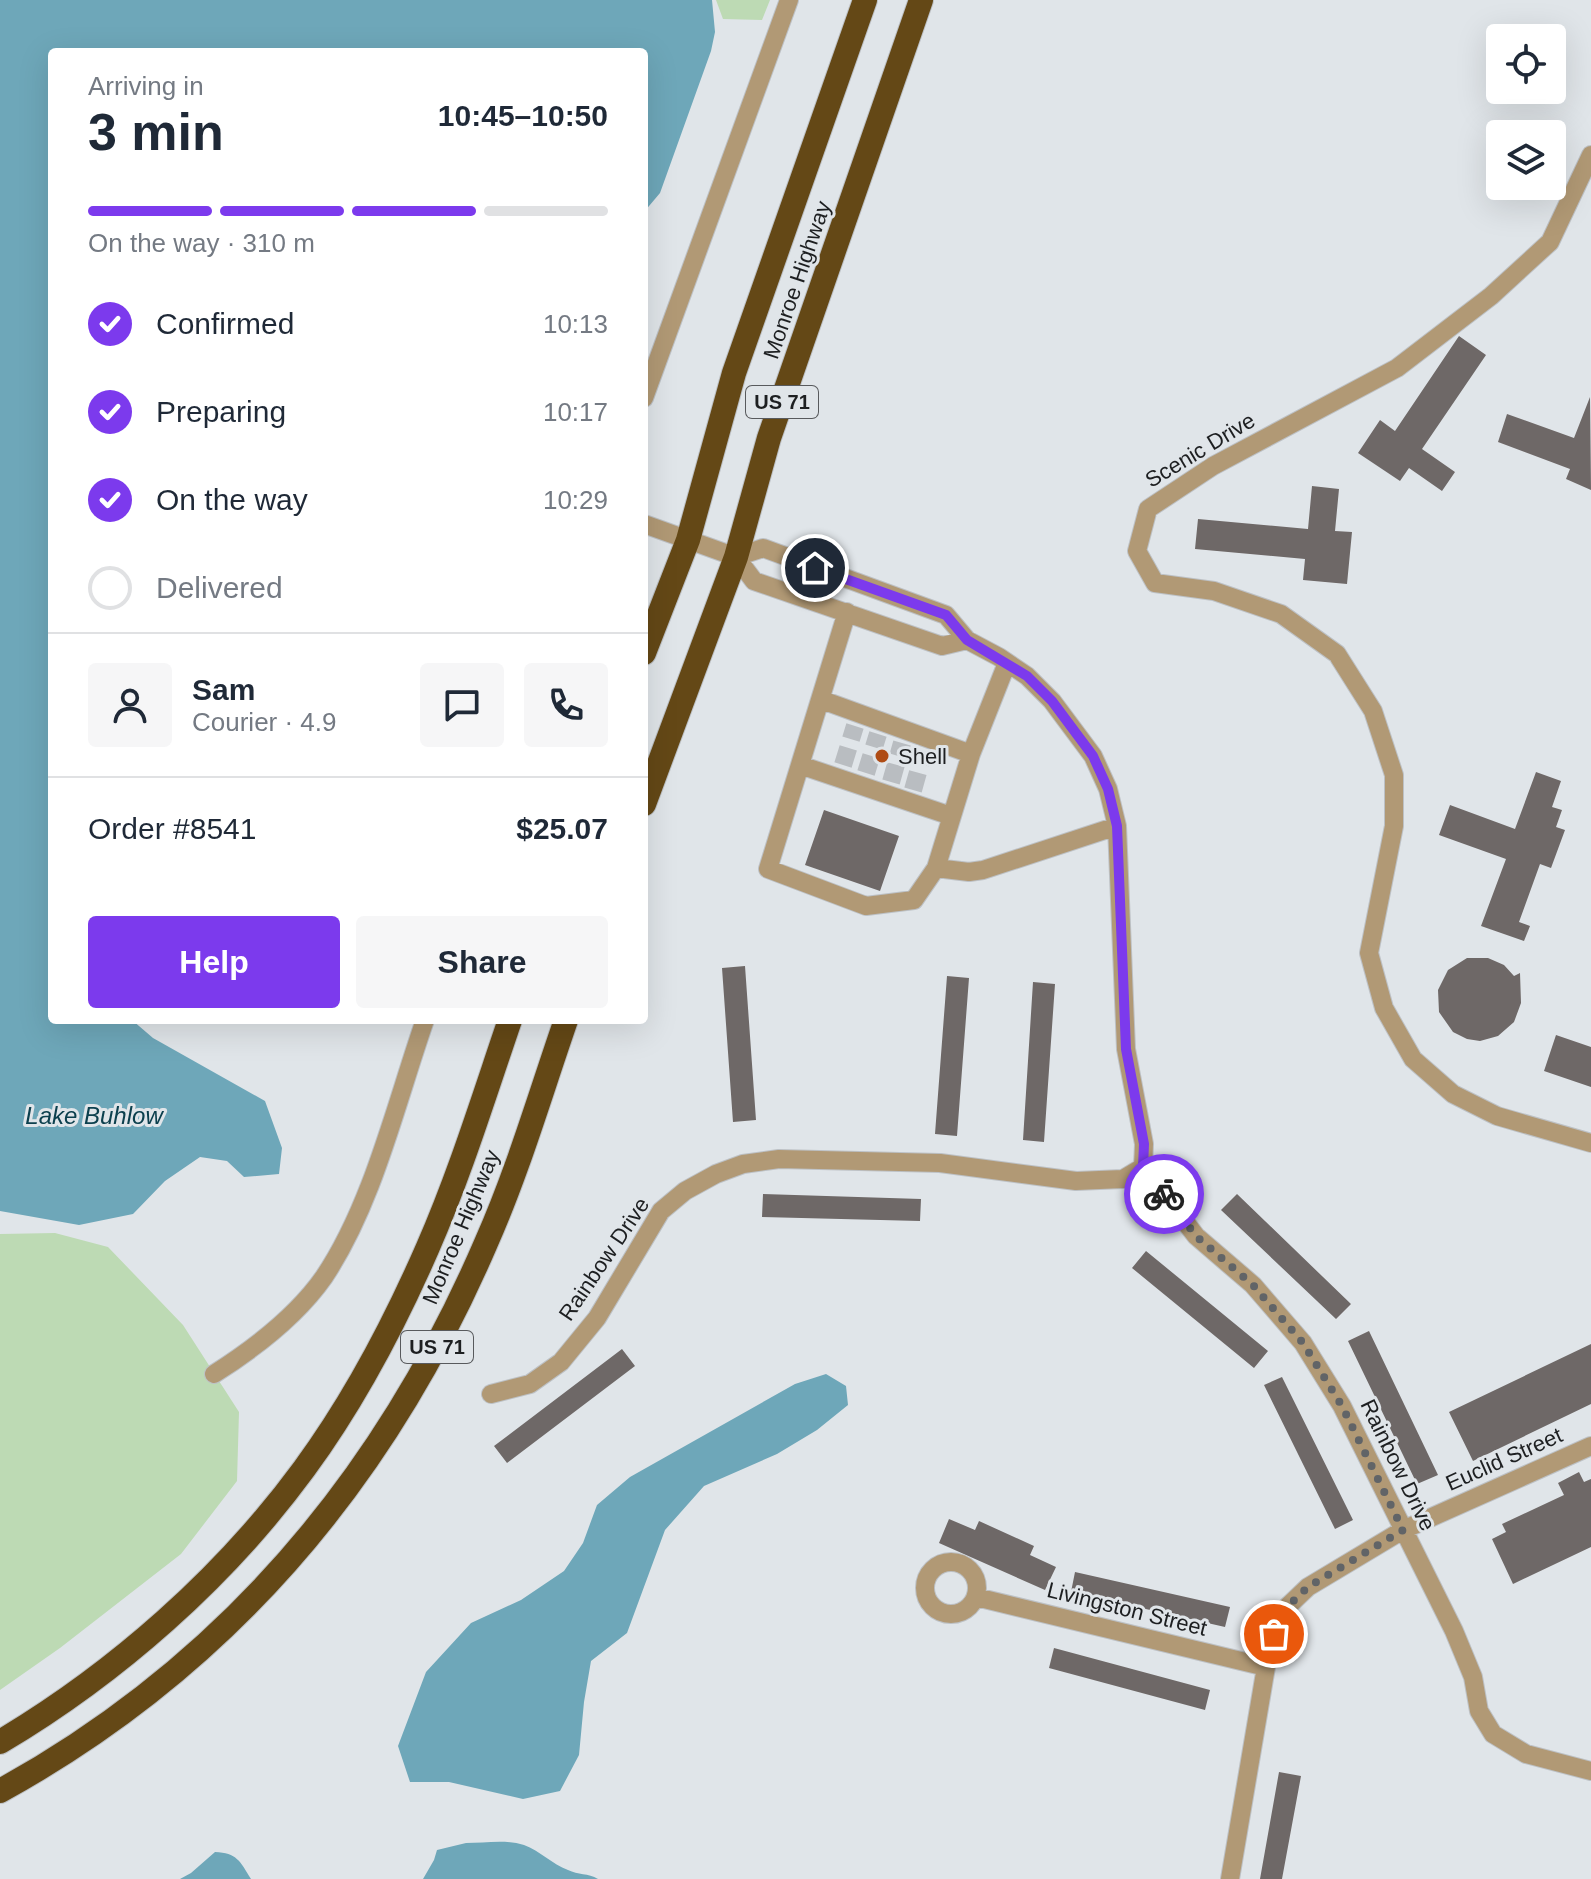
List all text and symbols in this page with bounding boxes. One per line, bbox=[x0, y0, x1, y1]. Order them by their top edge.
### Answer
map controls bbox=[1486, 24, 1566, 200]
button: locate bbox=[1486, 24, 1566, 104]
text: Arriving in bbox=[88, 71, 204, 101]
text: 10:45–10:50 bbox=[438, 99, 608, 132]
text: 3 min bbox=[88, 103, 224, 161]
button: layers bbox=[1486, 120, 1566, 200]
street label: Monroe Highway bbox=[758, 198, 836, 362]
text: On the way · 310 m bbox=[88, 228, 315, 258]
icon: check bbox=[88, 302, 132, 346]
text: Confirmed bbox=[156, 307, 294, 340]
text: 10:13 bbox=[543, 309, 608, 339]
road number: US 71 bbox=[746, 386, 818, 418]
icon: check bbox=[88, 390, 132, 434]
text: Preparing bbox=[156, 395, 286, 428]
text: 10:17 bbox=[543, 397, 608, 427]
street label: Scenic Drive bbox=[1141, 407, 1259, 493]
icon: check bbox=[88, 478, 132, 522]
text: On the way bbox=[156, 483, 308, 516]
text: 10:29 bbox=[543, 485, 608, 515]
pin bbox=[781, 534, 849, 602]
icon: home bbox=[793, 546, 837, 590]
text: Delivered bbox=[156, 571, 283, 604]
button: person bbox=[88, 663, 172, 747]
button: chat bbox=[420, 663, 504, 747]
button: phone bbox=[524, 663, 608, 747]
text: Sam bbox=[192, 673, 255, 706]
text: Courier · 4.9 bbox=[192, 707, 337, 737]
place label: Shell bbox=[898, 744, 947, 769]
marker: Shell bbox=[873, 747, 891, 765]
text: Order #8541 bbox=[88, 812, 256, 845]
text: $25.07 bbox=[516, 812, 608, 845]
button: Help bbox=[88, 916, 340, 1008]
button: Share bbox=[356, 916, 608, 1008]
water label: Lake Buhlow bbox=[25, 1102, 164, 1129]
street label: Monroe Highway bbox=[417, 1146, 505, 1308]
courier bbox=[1124, 1154, 1204, 1234]
icon: bike bbox=[1142, 1172, 1186, 1216]
street label: Rainbow Drive bbox=[554, 1193, 654, 1325]
road number: US 71 bbox=[401, 1331, 473, 1363]
street label: Rainbow Drive bbox=[1355, 1395, 1441, 1535]
street label: Euclid Street bbox=[1442, 1422, 1566, 1496]
street label: Livingston Street bbox=[1044, 1577, 1210, 1641]
pin bbox=[1240, 1600, 1308, 1668]
icon: bag bbox=[1252, 1612, 1296, 1656]

